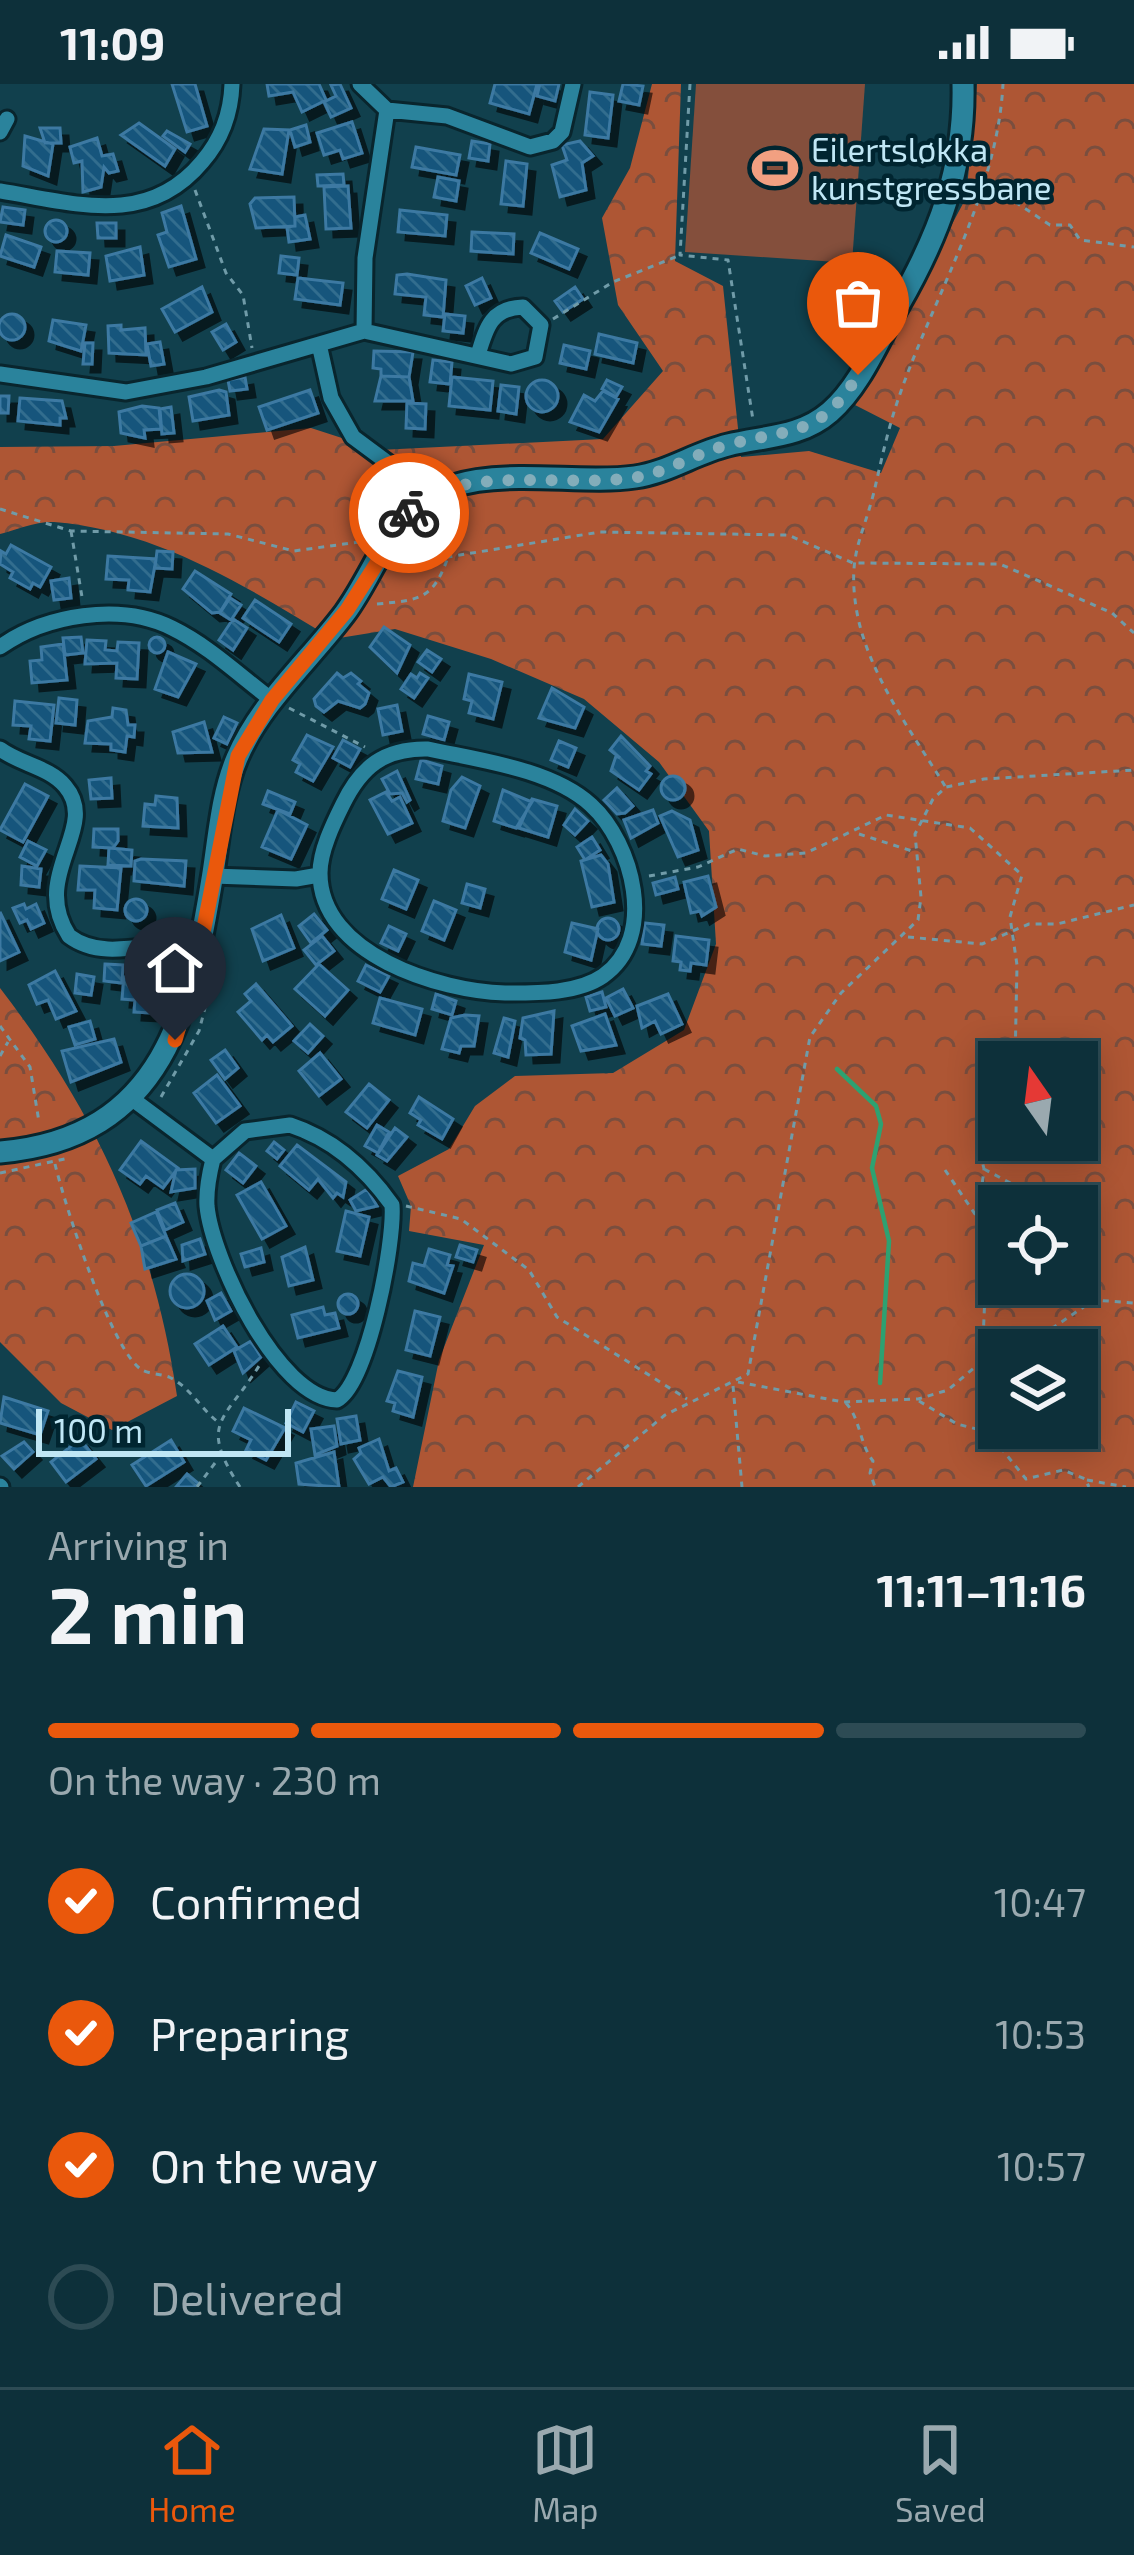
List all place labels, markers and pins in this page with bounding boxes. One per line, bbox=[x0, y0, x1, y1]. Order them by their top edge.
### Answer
place label: Eilertsløkka kunstgressbane bbox=[811, 129, 1051, 207]
sports icon: Eilertsløkka kunstgressbane bbox=[750, 143, 800, 193]
pin bbox=[807, 252, 909, 375]
pin bbox=[124, 917, 226, 1040]

